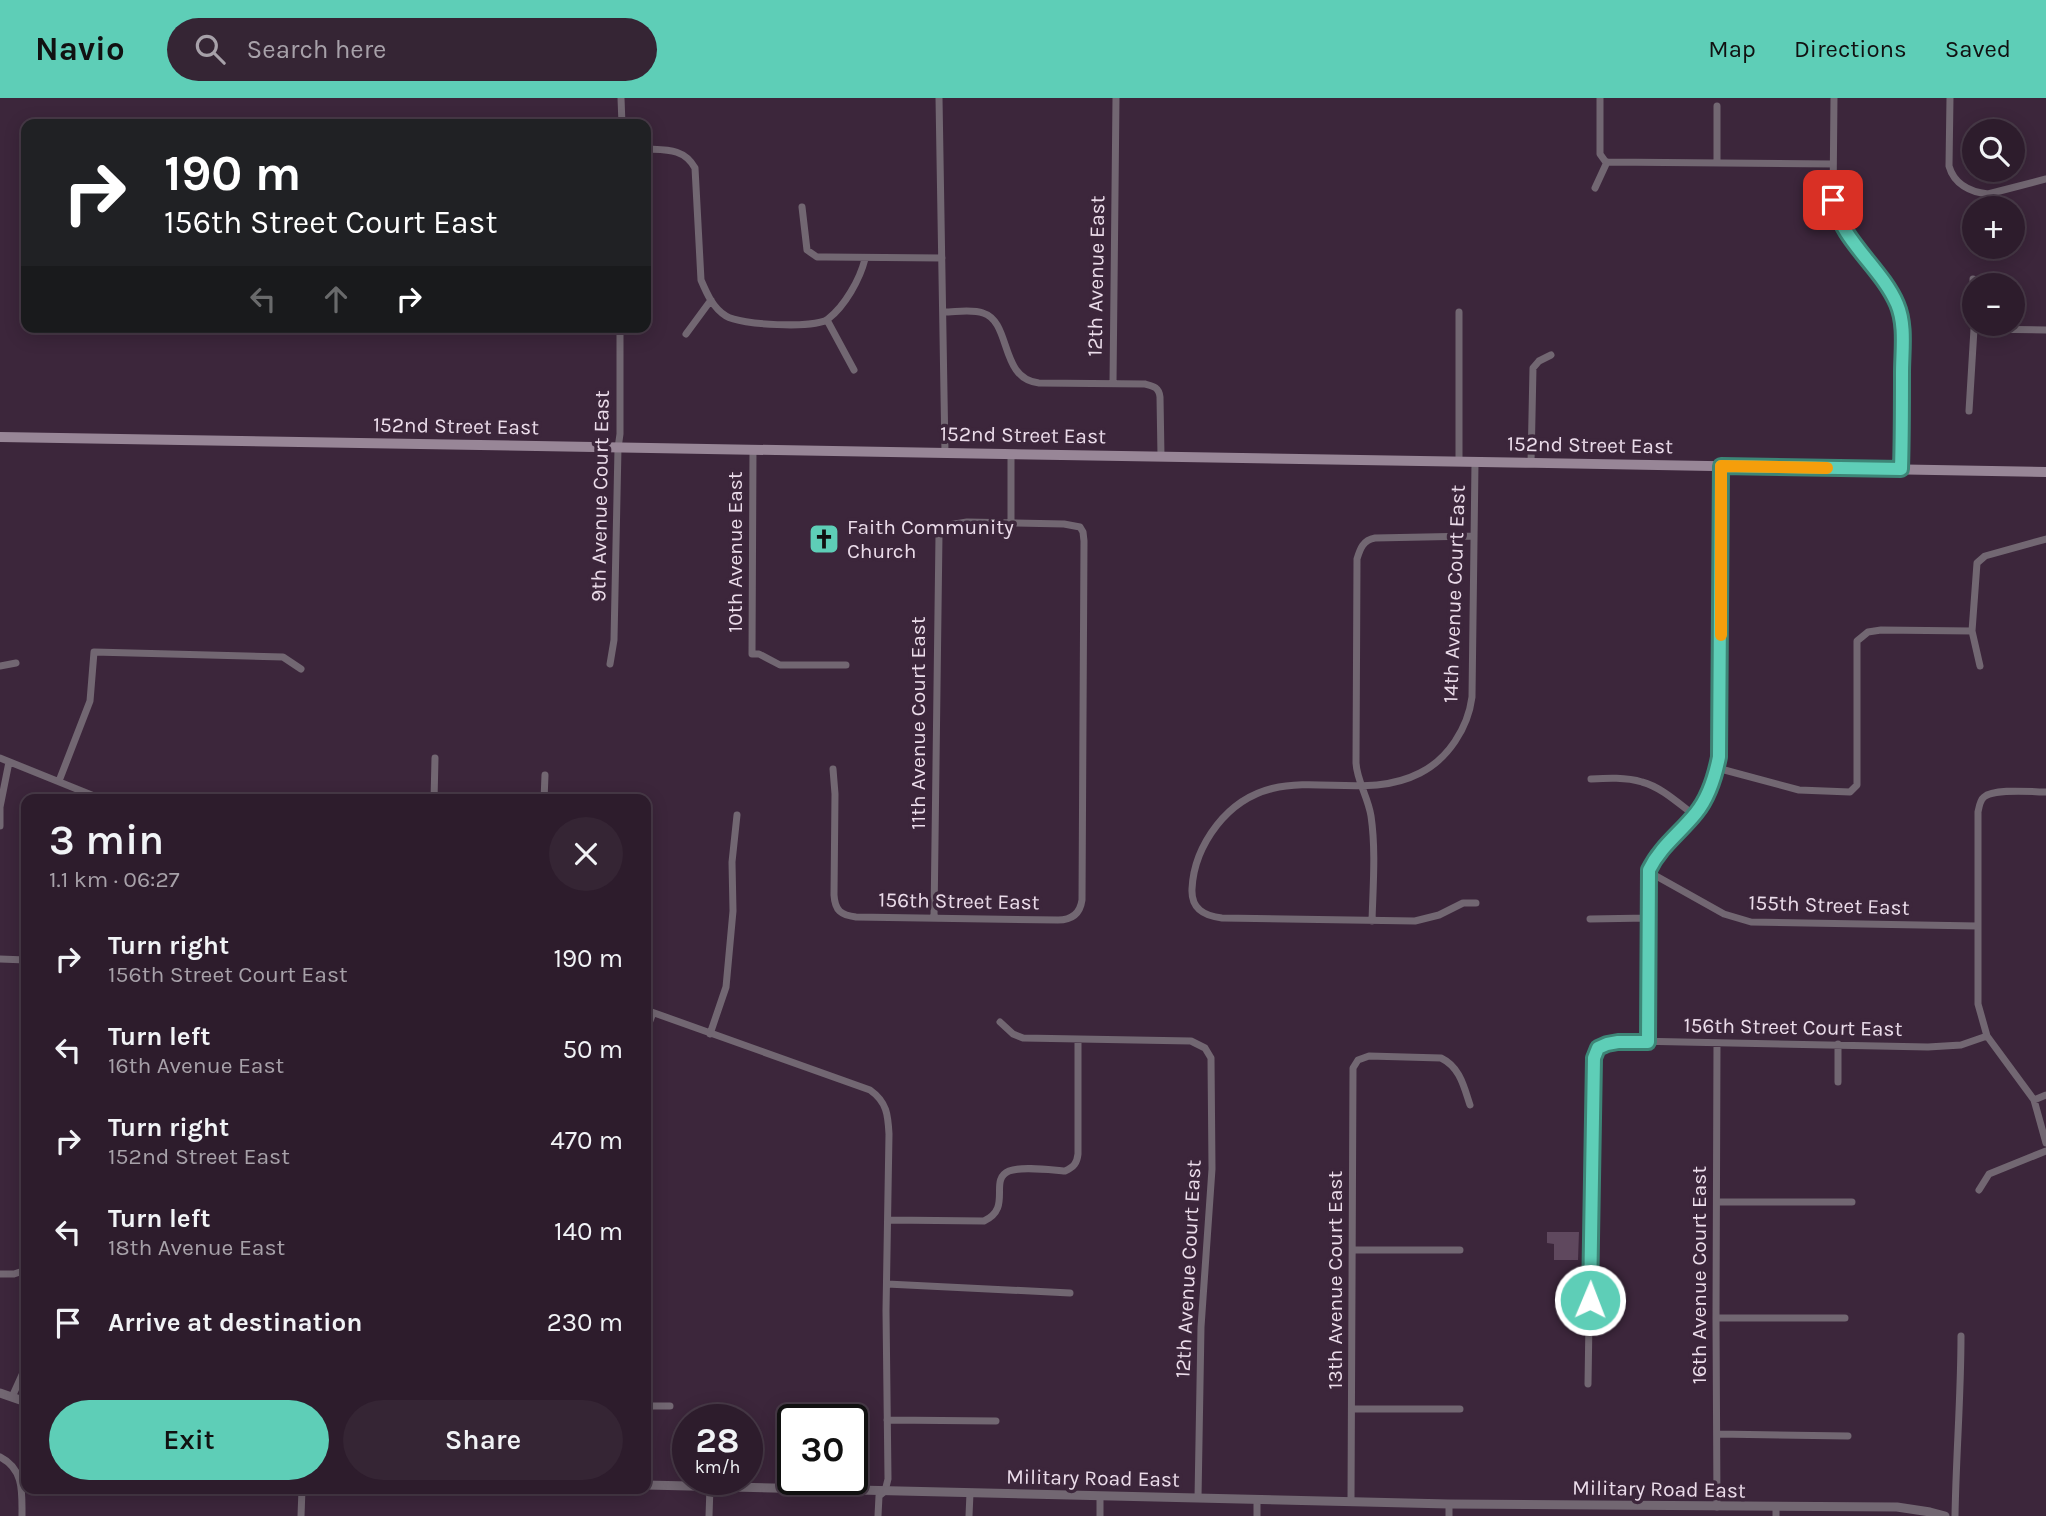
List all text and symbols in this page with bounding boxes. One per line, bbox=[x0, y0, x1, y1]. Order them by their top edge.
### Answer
search box bbox=[167, 18, 657, 81]
text: Navio bbox=[35, 30, 125, 68]
icon: search bbox=[191, 30, 229, 68]
text: Search here bbox=[247, 34, 386, 65]
text: Map bbox=[1708, 35, 1756, 63]
text: Directions bbox=[1794, 35, 1907, 63]
text: Saved bbox=[1945, 35, 2011, 63]
map controls bbox=[1962, 119, 2025, 336]
button: search bbox=[1962, 119, 2025, 182]
text: 190 m bbox=[164, 145, 301, 202]
icon: right bbox=[49, 147, 140, 238]
pin bbox=[1803, 170, 1863, 230]
icon: arrive bbox=[1814, 181, 1852, 219]
street label: 12th Avenue East bbox=[1083, 195, 1109, 357]
button: + bbox=[1962, 196, 2025, 259]
text: 156th Street Court East bbox=[164, 204, 497, 241]
button: − bbox=[1962, 273, 2025, 336]
icon: left bbox=[244, 280, 282, 318]
icon: ahead bbox=[317, 280, 355, 318]
icon: right bbox=[390, 280, 428, 318]
street label: 9th Avenue Court East bbox=[586, 390, 614, 602]
street label: 152nd Street East bbox=[373, 413, 539, 439]
street label: 152nd Street East bbox=[940, 422, 1106, 448]
street label: 152nd Street East bbox=[1507, 432, 1673, 458]
street label: 10th Avenue East bbox=[723, 471, 747, 633]
street label: 14th Avenue Court East bbox=[1438, 484, 1470, 703]
place label: Faith Community Church bbox=[847, 515, 1014, 563]
church icon: Faith Community Church bbox=[807, 522, 841, 556]
street label: 11th Avenue Court East bbox=[906, 616, 930, 830]
text: 3 min bbox=[49, 815, 164, 865]
button: close bbox=[549, 817, 623, 891]
text: 1.1 km · 06:27 bbox=[49, 866, 180, 893]
street label: 156th Street East bbox=[878, 888, 1040, 914]
street label: 155th Street East bbox=[1748, 890, 1910, 920]
text: Turn right bbox=[108, 930, 229, 961]
icon: right bbox=[49, 940, 87, 978]
text: 190 m bbox=[553, 943, 623, 974]
text: 156th Street Court East bbox=[108, 961, 348, 988]
street label: 156th Street Court East bbox=[1683, 1013, 1903, 1041]
text: Turn left bbox=[108, 1021, 210, 1052]
icon: left bbox=[49, 1031, 87, 1069]
text: 50 m bbox=[562, 1034, 623, 1065]
text: 16th Avenue East bbox=[108, 1052, 284, 1079]
text: Turn right bbox=[108, 1112, 229, 1143]
icon: right bbox=[49, 1122, 87, 1160]
text: 470 m bbox=[550, 1125, 623, 1156]
text: 152nd Street East bbox=[108, 1143, 290, 1170]
street label: 12th Avenue Court East bbox=[1170, 1159, 1206, 1379]
street label: 16th Avenue Court East bbox=[1687, 1166, 1711, 1384]
street label: 13th Avenue Court East bbox=[1323, 1170, 1347, 1389]
text: Turn left bbox=[108, 1203, 210, 1234]
icon: left bbox=[49, 1213, 87, 1251]
text: 140 m bbox=[554, 1216, 623, 1247]
text: 18th Avenue East bbox=[108, 1234, 285, 1261]
position arrow bbox=[1553, 1263, 1627, 1337]
icon: arrive bbox=[49, 1304, 87, 1342]
text: Arrive at destination bbox=[108, 1307, 362, 1338]
text: 230 m bbox=[547, 1307, 623, 1338]
button: Exit bbox=[49, 1400, 329, 1480]
button: Share bbox=[343, 1400, 623, 1480]
speed limit sign: 30 bbox=[777, 1404, 868, 1495]
text: 28 bbox=[696, 1420, 739, 1461]
text: km/h bbox=[695, 1456, 740, 1478]
street label: Military Road East bbox=[1006, 1464, 1180, 1492]
street label: Military Road East bbox=[1572, 1475, 1746, 1503]

